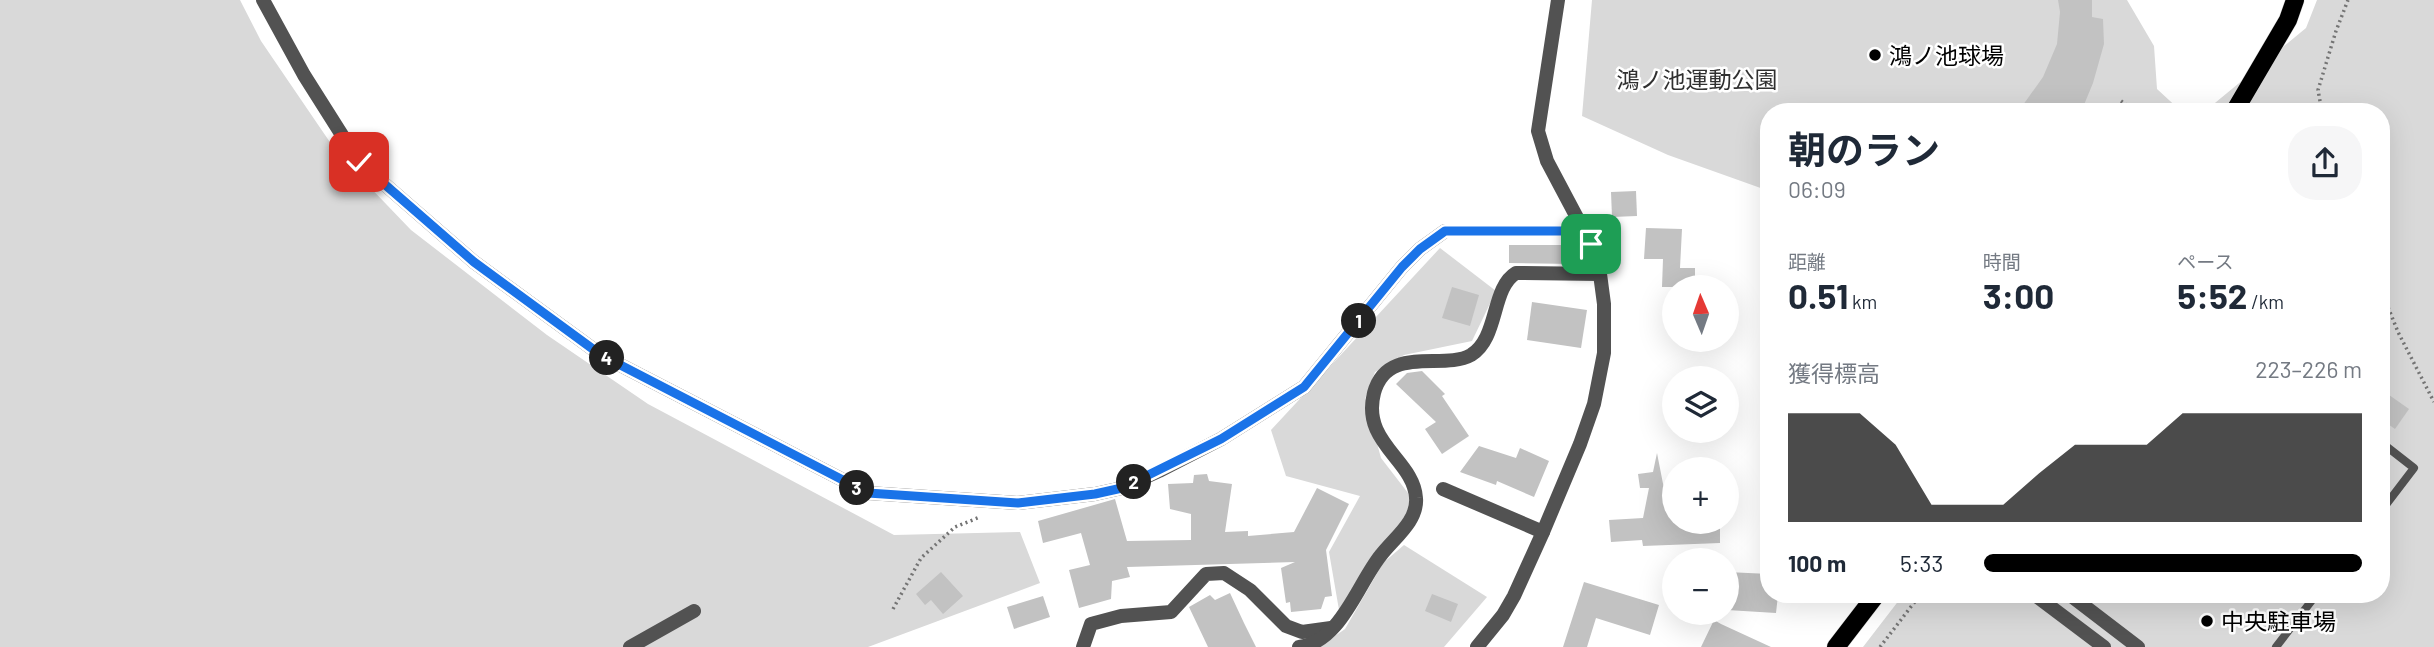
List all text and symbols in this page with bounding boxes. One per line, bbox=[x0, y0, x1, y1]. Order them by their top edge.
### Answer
place label: 鴻ノ池球場 bbox=[1889, 41, 2004, 69]
marker: 鴻ノ池球場 bbox=[1867, 47, 1883, 63]
park label: 鴻ノ池運動公園 bbox=[1617, 65, 1778, 93]
text: 朝のラン bbox=[1788, 126, 1940, 172]
button: share bbox=[2288, 126, 2362, 200]
pin bbox=[329, 132, 389, 192]
icon: check bbox=[340, 143, 378, 181]
text: 06:09 bbox=[1788, 175, 1846, 203]
pin bbox=[1561, 214, 1621, 274]
icon: arrive bbox=[1572, 225, 1610, 263]
text: 距離 bbox=[1788, 250, 1826, 273]
text: 時間 bbox=[1983, 250, 2021, 273]
text: ペース bbox=[2177, 250, 2233, 273]
text: 0.51 bbox=[1788, 274, 1848, 316]
text: 3:00 bbox=[1983, 274, 2054, 316]
text: 5:52 bbox=[2177, 274, 2247, 316]
north arrow bbox=[1662, 275, 1740, 352]
map controls bbox=[1662, 275, 1739, 625]
text: km bbox=[1848, 290, 1877, 313]
text: /km bbox=[2247, 290, 2284, 313]
pin: 1 bbox=[1342, 304, 1376, 338]
text: 1 bbox=[1355, 309, 1362, 332]
pin: 4 bbox=[590, 340, 624, 376]
text: 4 bbox=[601, 346, 612, 369]
text: 223–226 m bbox=[2255, 355, 2362, 383]
text: 獲得標高 bbox=[1788, 359, 1880, 387]
button: layers bbox=[1662, 366, 1739, 443]
button: + bbox=[1662, 457, 1739, 534]
pin: 2 bbox=[1116, 464, 1152, 500]
pin: 3 bbox=[840, 470, 874, 505]
text: 2 bbox=[1128, 470, 1139, 493]
text: 3 bbox=[851, 476, 862, 499]
button: − bbox=[1662, 548, 1739, 625]
text: 100 m bbox=[1788, 549, 1846, 577]
text: 5:33 bbox=[1900, 549, 1943, 577]
place label: 中央駐車場 bbox=[2221, 607, 2336, 635]
marker: 中央駐車場 bbox=[2199, 613, 2215, 629]

